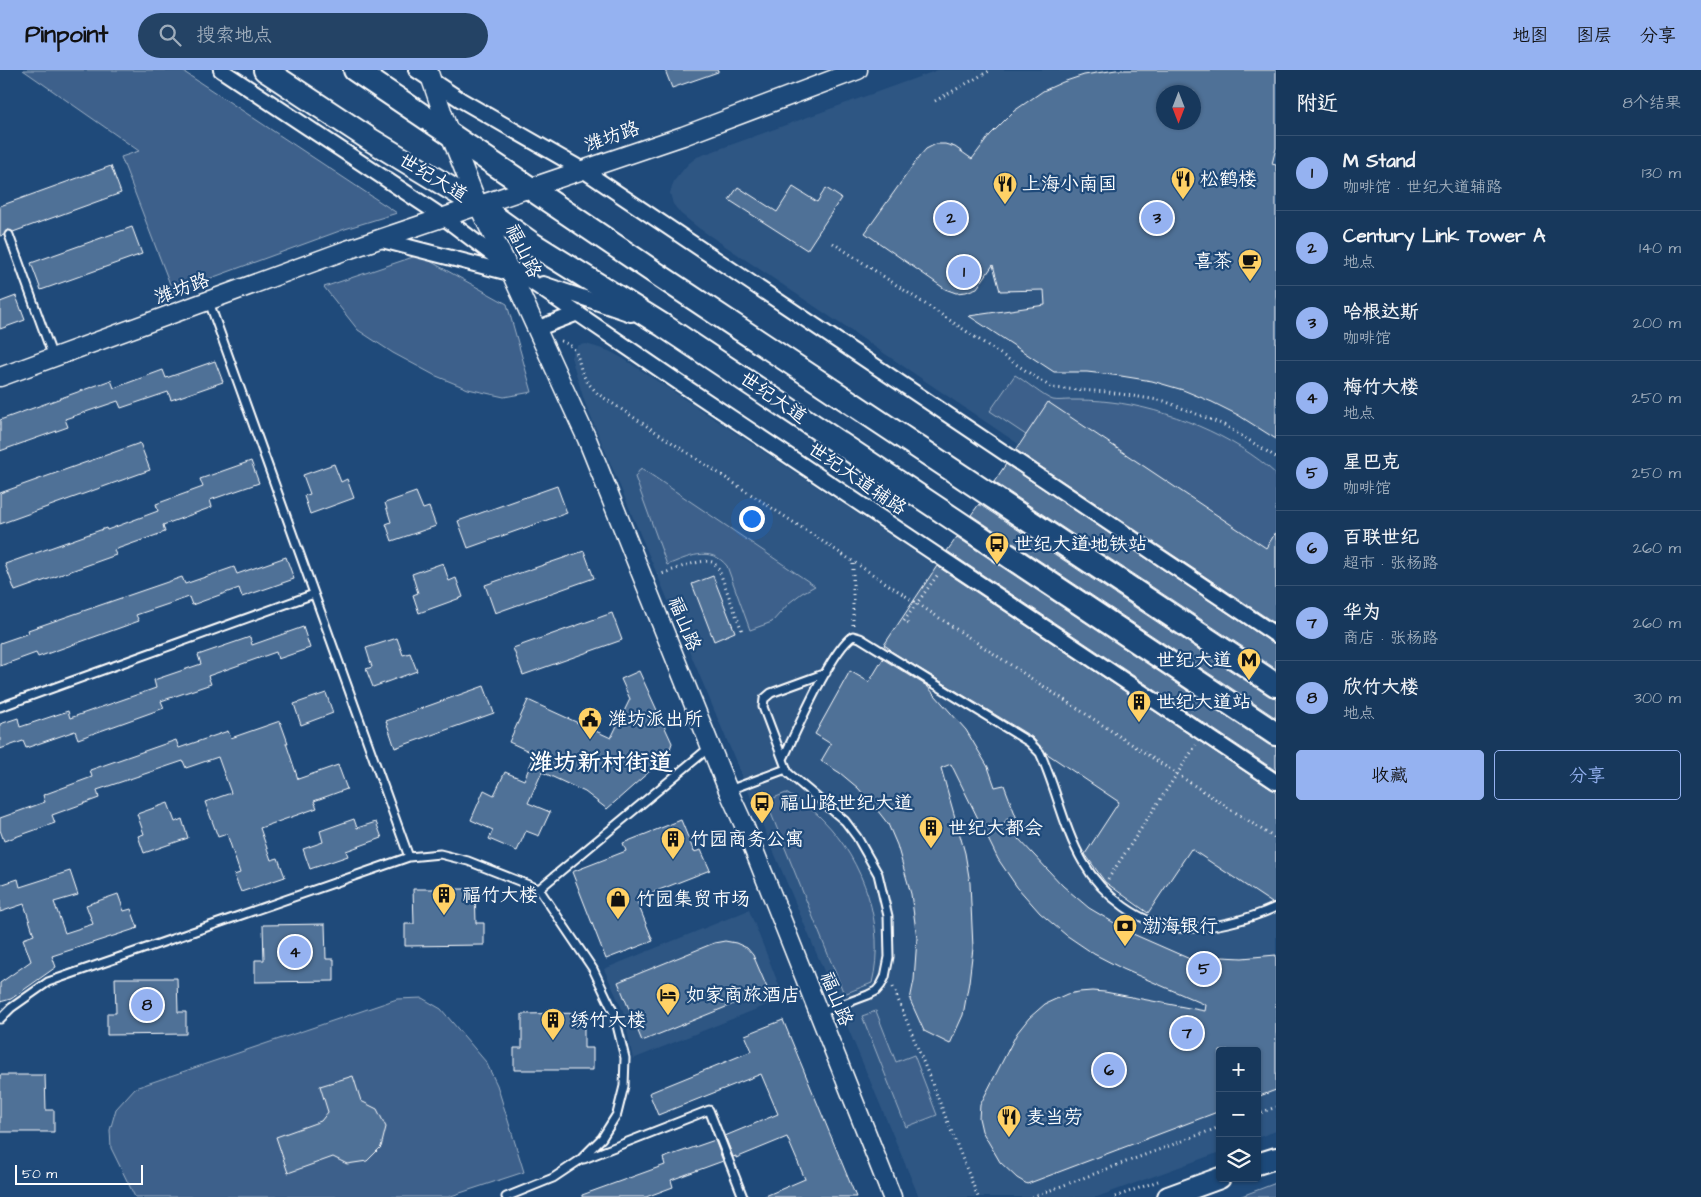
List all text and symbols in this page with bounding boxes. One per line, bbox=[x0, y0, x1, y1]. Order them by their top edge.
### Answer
search box bbox=[138, 13, 488, 58]
text: Pinpoint bbox=[25, 18, 108, 52]
icon: search bbox=[156, 21, 184, 49]
text: 搜索地点 bbox=[196, 22, 272, 49]
text: 地图 bbox=[1512, 23, 1548, 48]
text: 图层 bbox=[1576, 23, 1612, 48]
text: 分享 bbox=[1640, 23, 1676, 48]
north arrow bbox=[1156, 85, 1201, 130]
text: 附近 bbox=[1296, 89, 1338, 118]
text: 8个结果 bbox=[1623, 92, 1681, 114]
street label: 潍坊路 bbox=[581, 115, 643, 159]
street label: 世纪大道 bbox=[393, 147, 473, 209]
text: M Stand bbox=[1343, 148, 1415, 175]
text: 1 bbox=[1311, 162, 1313, 184]
text: 130 m bbox=[1642, 162, 1681, 184]
restaurant icon: 松鹤楼 bbox=[1170, 166, 1196, 200]
place label: 松鹤楼 bbox=[1200, 166, 1257, 193]
restaurant icon: 上海小南国 bbox=[992, 171, 1018, 205]
place label: 上海小南国 bbox=[1022, 171, 1117, 198]
text: 咖啡馆 · 世纪大道辅路 bbox=[1343, 176, 1502, 198]
pin: 2 bbox=[935, 199, 967, 237]
pin: 3 bbox=[1141, 199, 1173, 237]
street label: 福山路 bbox=[498, 219, 548, 283]
text: Century Link Tower A bbox=[1343, 223, 1545, 250]
text: 2 bbox=[1307, 237, 1317, 259]
text: 140 m bbox=[1639, 237, 1681, 259]
place label: 喜茶 bbox=[1194, 248, 1232, 275]
cafe icon: 喜茶 bbox=[1237, 248, 1263, 282]
text: 地点 bbox=[1343, 251, 1375, 273]
pin: 1 bbox=[948, 253, 980, 291]
street label: 潍坊路 bbox=[151, 267, 213, 311]
text: 哈根达斯 bbox=[1343, 299, 1419, 326]
text: 3 bbox=[1308, 312, 1316, 334]
text: 200 m bbox=[1633, 312, 1681, 334]
text: 咖啡馆 bbox=[1343, 327, 1391, 349]
street label: 世纪大道 bbox=[734, 366, 812, 430]
text: 梅竹大楼 bbox=[1343, 374, 1419, 401]
text: 4 bbox=[1307, 387, 1317, 409]
text: 250 m bbox=[1632, 387, 1681, 409]
text: 地点 bbox=[1343, 402, 1375, 424]
street label: 世纪大道辅路 bbox=[802, 436, 912, 522]
text: 星巴克 bbox=[1343, 449, 1400, 476]
text: 5 bbox=[1306, 462, 1318, 484]
text: 250 m bbox=[1632, 462, 1681, 484]
text: 咖啡馆 bbox=[1343, 477, 1391, 499]
your location bbox=[739, 506, 765, 532]
text: 百联世纪 bbox=[1343, 524, 1419, 551]
bus stop icon: 世纪大道地铁站 bbox=[984, 531, 1010, 565]
place label: 世纪大道地铁站 bbox=[1014, 531, 1147, 558]
text: 6 bbox=[1307, 537, 1317, 559]
text: 260 m bbox=[1633, 537, 1681, 559]
text: 超市 · 张杨路 bbox=[1343, 552, 1438, 574]
street label: 福山路 bbox=[661, 593, 707, 655]
text: 华为 bbox=[1343, 599, 1381, 626]
text: 7 bbox=[1307, 612, 1317, 634]
text: 260 m bbox=[1633, 612, 1681, 634]
text: 商店 · 张杨路 bbox=[1343, 627, 1438, 649]
place label: 世纪大道 bbox=[1156, 647, 1232, 674]
metro station icon: 世纪大道 bbox=[1236, 647, 1262, 681]
text: 欣竹大楼 bbox=[1343, 674, 1419, 701]
text: 8 bbox=[1307, 687, 1317, 709]
text: 300 m bbox=[1634, 687, 1681, 709]
building icon: 世纪大道站 bbox=[1126, 689, 1152, 723]
place label: 世纪大道站 bbox=[1156, 689, 1251, 716]
text: 地点 bbox=[1343, 702, 1375, 724]
public building icon: 潍坊派出所 bbox=[577, 706, 603, 740]
place label: 潍坊派出所 bbox=[608, 706, 703, 733]
district label: 潍坊新村街道 bbox=[529, 746, 673, 780]
button: 收藏 bbox=[1296, 750, 1484, 800]
button: 分享 bbox=[1494, 750, 1681, 800]
bus stop icon: 福山路世纪大道 bbox=[749, 790, 775, 824]
place label: 福山路世纪大道 bbox=[780, 790, 913, 817]
building icon: 世纪大都会 bbox=[918, 815, 944, 849]
place label: 世纪大都会 bbox=[948, 815, 1043, 842]
building icon: 竹园商务公寓 bbox=[660, 826, 686, 860]
place label: 竹园商务公寓 bbox=[690, 826, 804, 853]
building icon: 福竹大楼 bbox=[431, 882, 457, 916]
place label: 福竹大楼 bbox=[462, 882, 538, 909]
shop icon: 竹园集贸市场 bbox=[605, 886, 631, 920]
place label: 竹园集贸市场 bbox=[636, 886, 750, 913]
bank icon: 渤海银行 bbox=[1112, 913, 1138, 947]
place label: 渤海银行 bbox=[1142, 913, 1218, 940]
pin: 4 bbox=[279, 933, 311, 971]
pin: 5 bbox=[1188, 950, 1220, 988]
street label: 福山路 bbox=[813, 968, 859, 1030]
hotel icon: 如家商旅酒店 bbox=[655, 982, 681, 1016]
place label: 如家商旅酒店 bbox=[686, 982, 800, 1009]
pin: 8 bbox=[131, 986, 163, 1024]
building icon: 绣竹大楼 bbox=[540, 1007, 566, 1041]
place label: 绣竹大楼 bbox=[570, 1007, 646, 1034]
pin: 7 bbox=[1171, 1014, 1203, 1052]
map controls bbox=[1216, 1047, 1261, 1182]
button: + bbox=[1216, 1047, 1261, 1092]
pin: 6 bbox=[1093, 1051, 1125, 1089]
button: − bbox=[1216, 1092, 1261, 1137]
restaurant icon: 麦当劳 bbox=[996, 1104, 1022, 1138]
place label: 麦当劳 bbox=[1026, 1104, 1083, 1131]
button: layers bbox=[1216, 1137, 1261, 1182]
scale bar bbox=[15, 1162, 142, 1185]
text: 50 m bbox=[22, 1164, 57, 1184]

